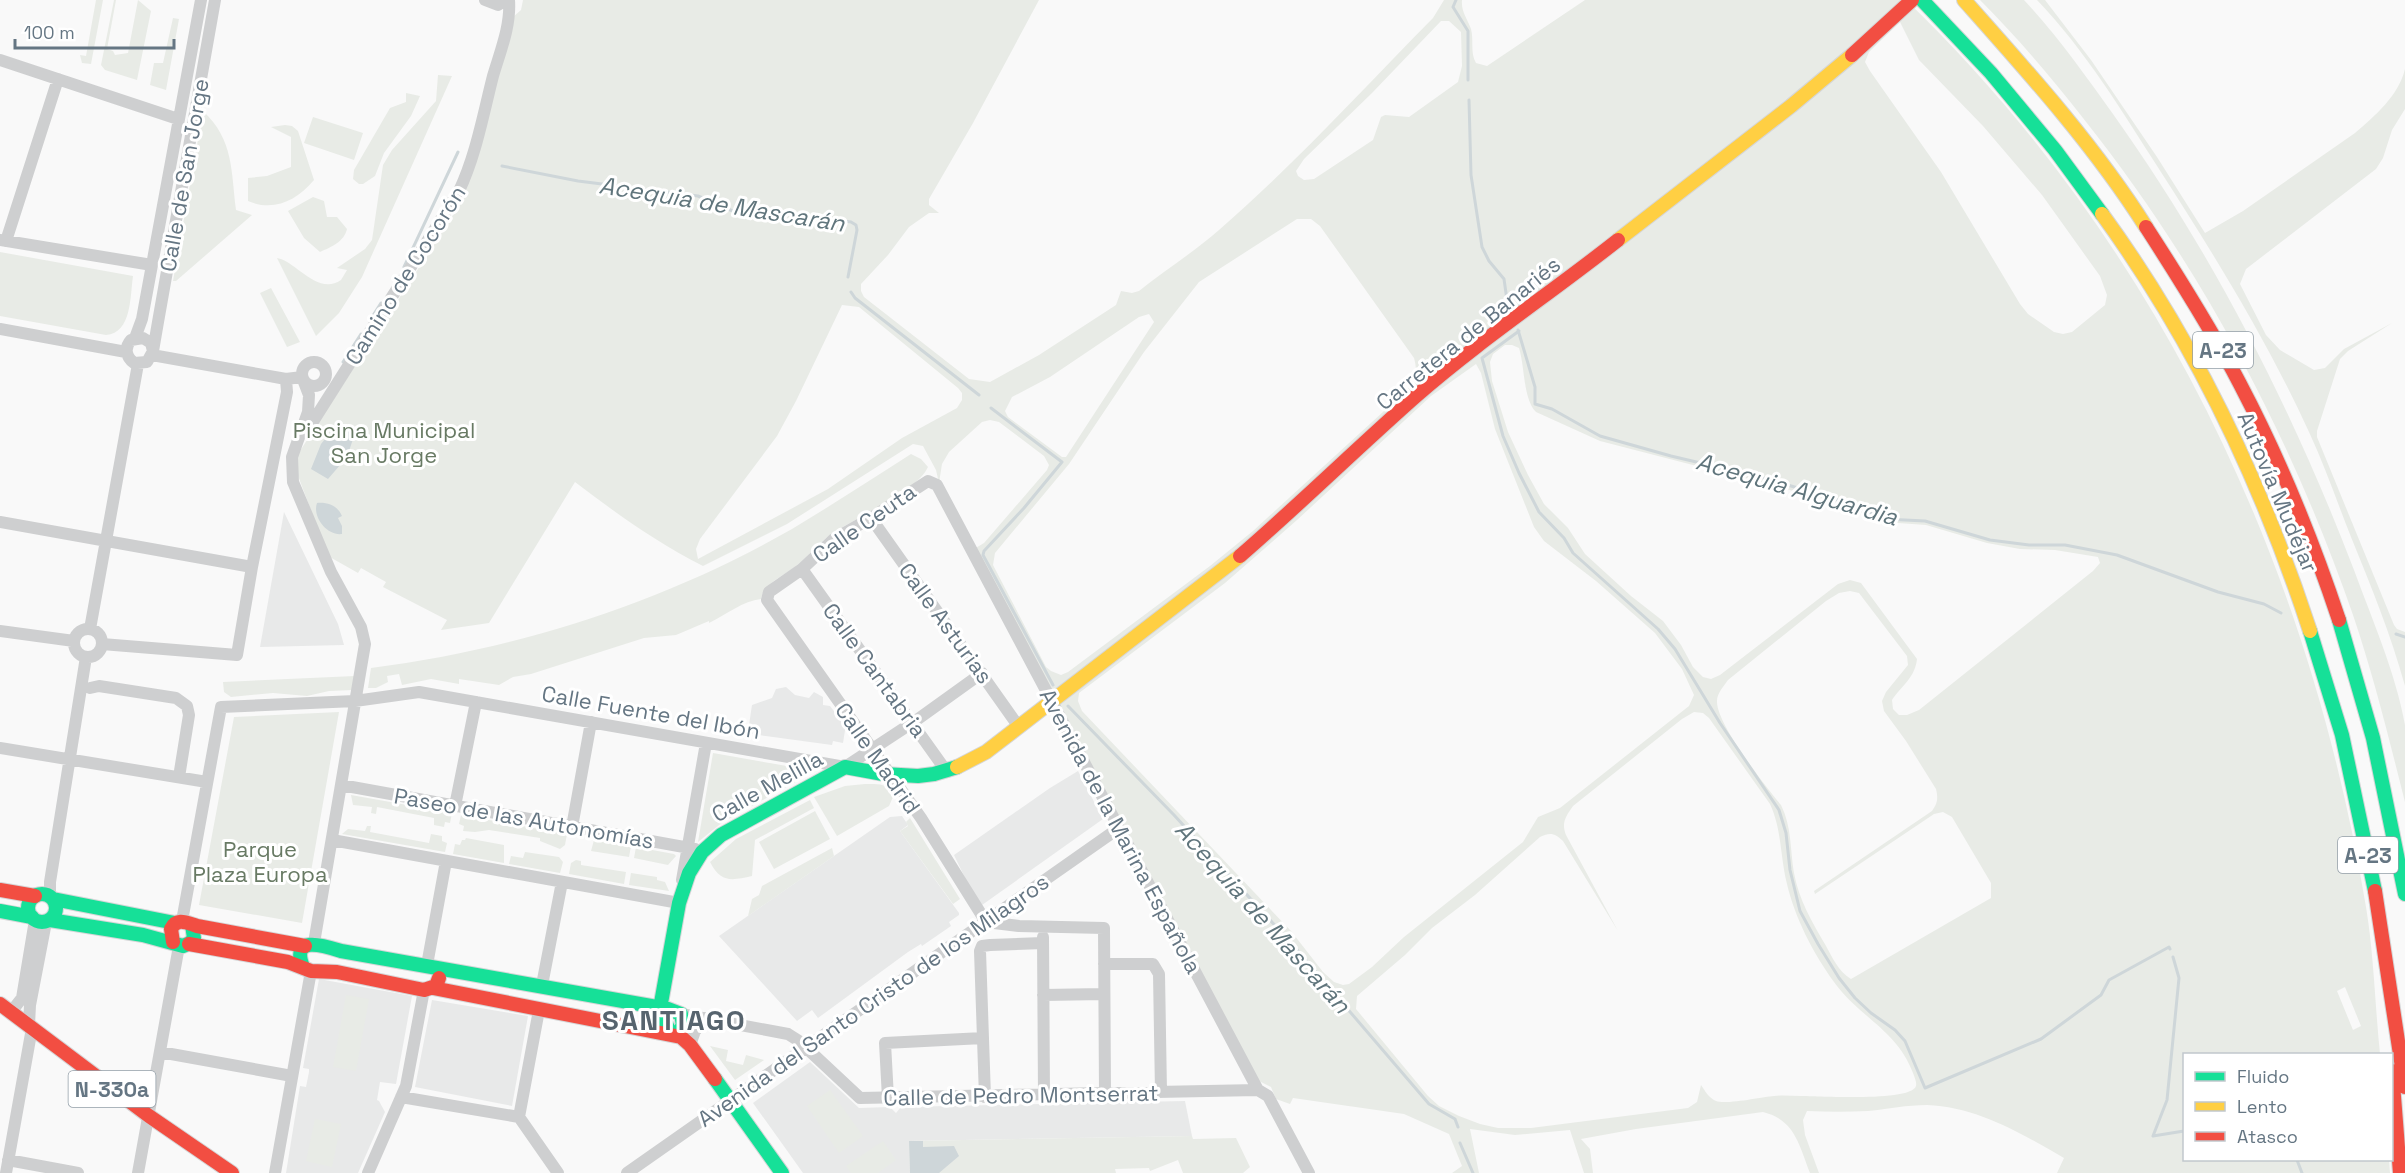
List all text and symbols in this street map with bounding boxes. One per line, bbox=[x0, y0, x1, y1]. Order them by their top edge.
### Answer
scale bar bbox=[15, 12, 174, 50]
text: 100 m bbox=[24, 21, 75, 44]
street label: Calle de San Jorge bbox=[153, 76, 215, 274]
water label: Acequia de Mascarán bbox=[597, 169, 848, 239]
street label: Camino de Cocorón bbox=[339, 180, 471, 370]
street label: Carretera de Banariés bbox=[1370, 250, 1566, 416]
road number: A-23 bbox=[2193, 332, 2253, 368]
street label: Autovía Mudéjar bbox=[2232, 407, 2324, 577]
park label: Piscina Municipal San Jorge bbox=[293, 416, 475, 469]
water label: Acequia Alguardia bbox=[1693, 445, 1901, 533]
street label: Calle Ceuta bbox=[807, 477, 921, 569]
street label: Calle Asturias bbox=[893, 557, 999, 689]
street label: Calle Cantabria bbox=[817, 597, 933, 743]
street label: Calle Fuente del Ibón bbox=[540, 679, 762, 745]
street label: Avenida de la Marina Española bbox=[1034, 684, 1208, 979]
street label: Calle Madrid bbox=[829, 697, 927, 819]
street label: Calle Melilla bbox=[707, 744, 828, 828]
street label: Paseo de las Autonomías bbox=[392, 781, 656, 855]
water label: Acequia de Mascarán bbox=[1169, 815, 1358, 1020]
park label: Parque Plaza Europa bbox=[192, 835, 328, 888]
road number: A-23 bbox=[2338, 837, 2398, 873]
street label: Avenida del Santo Cristo de los Milagros bbox=[692, 867, 1054, 1133]
district label: SANTIAGO bbox=[602, 1002, 746, 1038]
legend bbox=[2183, 1053, 2393, 1161]
text: Fluido bbox=[2237, 1065, 2289, 1088]
road number: N-330a bbox=[68, 1071, 156, 1107]
street label: Calle de Pedro Montserrat bbox=[883, 1079, 1159, 1111]
text: Lento bbox=[2237, 1095, 2287, 1118]
text: Atasco bbox=[2237, 1125, 2298, 1148]

